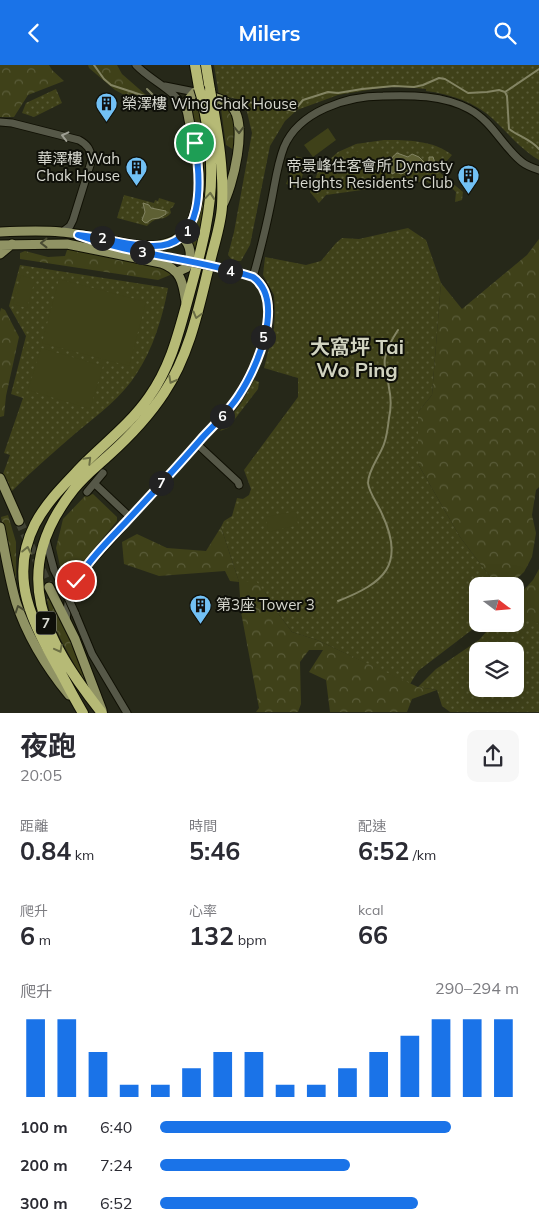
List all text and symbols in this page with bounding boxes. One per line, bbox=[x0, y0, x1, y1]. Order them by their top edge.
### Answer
icon: back bbox=[20, 19, 48, 47]
text: Milers bbox=[238, 19, 301, 47]
icon: search bbox=[491, 19, 519, 47]
building icon: 榮澤樓 Wing Chak House bbox=[94, 92, 118, 123]
place label: 榮澤樓 Wing Chak House bbox=[122, 94, 297, 113]
pin bbox=[174, 122, 216, 164]
one-way arrow bbox=[234, 127, 244, 135]
icon: arrive bbox=[181, 129, 209, 157]
one-way arrow bbox=[62, 132, 70, 142]
place label: 華澤樓 Wah Chak House bbox=[36, 149, 120, 185]
building icon: 華澤樓 Wah Chak House bbox=[124, 156, 148, 187]
place label: 帝景峰住客會所 Dynasty Heights Residents' Club bbox=[286, 156, 453, 192]
building icon: 帝景峰住客會所 Dynasty Heights Residents' Club bbox=[457, 163, 481, 194]
one-way arrow bbox=[204, 192, 215, 200]
pin: 1 bbox=[174, 219, 200, 243]
text: 1 bbox=[183, 222, 192, 240]
pin: 2 bbox=[90, 225, 114, 251]
text: 2 bbox=[98, 229, 107, 247]
one-way arrow bbox=[40, 238, 48, 248]
pin: 3 bbox=[130, 239, 154, 265]
text: 3 bbox=[138, 243, 147, 261]
pin: 4 bbox=[218, 259, 242, 283]
text: 4 bbox=[226, 262, 235, 280]
one-way arrow bbox=[192, 311, 202, 319]
pin: 5 bbox=[250, 325, 276, 349]
text: 5 bbox=[259, 328, 268, 346]
district label: 大窩坪 Tai Wo Ping bbox=[310, 334, 404, 382]
one-way arrow bbox=[168, 374, 178, 383]
pin: 6 bbox=[210, 403, 234, 429]
text: 6 bbox=[218, 407, 227, 425]
one-way arrow bbox=[82, 457, 91, 466]
pin: 7 bbox=[148, 471, 174, 495]
text: 7 bbox=[157, 474, 166, 492]
one-way arrow bbox=[21, 545, 32, 554]
pin bbox=[55, 560, 97, 602]
icon: check bbox=[62, 567, 90, 595]
north arrow bbox=[469, 577, 524, 633]
map controls bbox=[469, 577, 524, 697]
building icon: 第3座 Tower 3 bbox=[188, 593, 212, 624]
place label: 第3座 Tower 3 bbox=[216, 595, 315, 614]
one-way arrow bbox=[14, 605, 24, 613]
road number: 7 bbox=[36, 611, 56, 635]
button: layers bbox=[469, 642, 524, 697]
one-way arrow bbox=[53, 643, 63, 652]
text: 夜跑 bbox=[20, 728, 76, 763]
button: share bbox=[467, 730, 519, 782]
text: 20:05 bbox=[20, 765, 62, 785]
text: 距離 bbox=[20, 817, 48, 835]
text: 時間 bbox=[189, 817, 217, 835]
text: 配速 bbox=[358, 817, 386, 835]
text: 0.84 bbox=[20, 835, 71, 866]
text: 5:46 bbox=[189, 835, 240, 866]
text: 6:52 bbox=[358, 835, 409, 866]
text: km bbox=[71, 846, 94, 864]
text: /km bbox=[409, 846, 436, 864]
text: kcal bbox=[358, 901, 384, 919]
text: 爬升 bbox=[20, 902, 48, 920]
text: 心率 bbox=[189, 902, 217, 920]
text: 66 bbox=[358, 919, 388, 950]
text: 6 bbox=[20, 920, 35, 951]
text: 132 bbox=[189, 920, 234, 951]
text: m bbox=[35, 931, 51, 949]
text: bpm bbox=[234, 931, 267, 949]
text: 290–294 m bbox=[435, 978, 519, 998]
text: 爬升 bbox=[20, 981, 52, 1001]
text: 100 m bbox=[20, 1117, 68, 1137]
text: 6:40 bbox=[100, 1117, 132, 1137]
text: 200 m bbox=[20, 1155, 68, 1175]
text: 7:24 bbox=[100, 1155, 132, 1175]
text: 300 m bbox=[20, 1193, 68, 1213]
text: 6:52 bbox=[100, 1193, 132, 1213]

